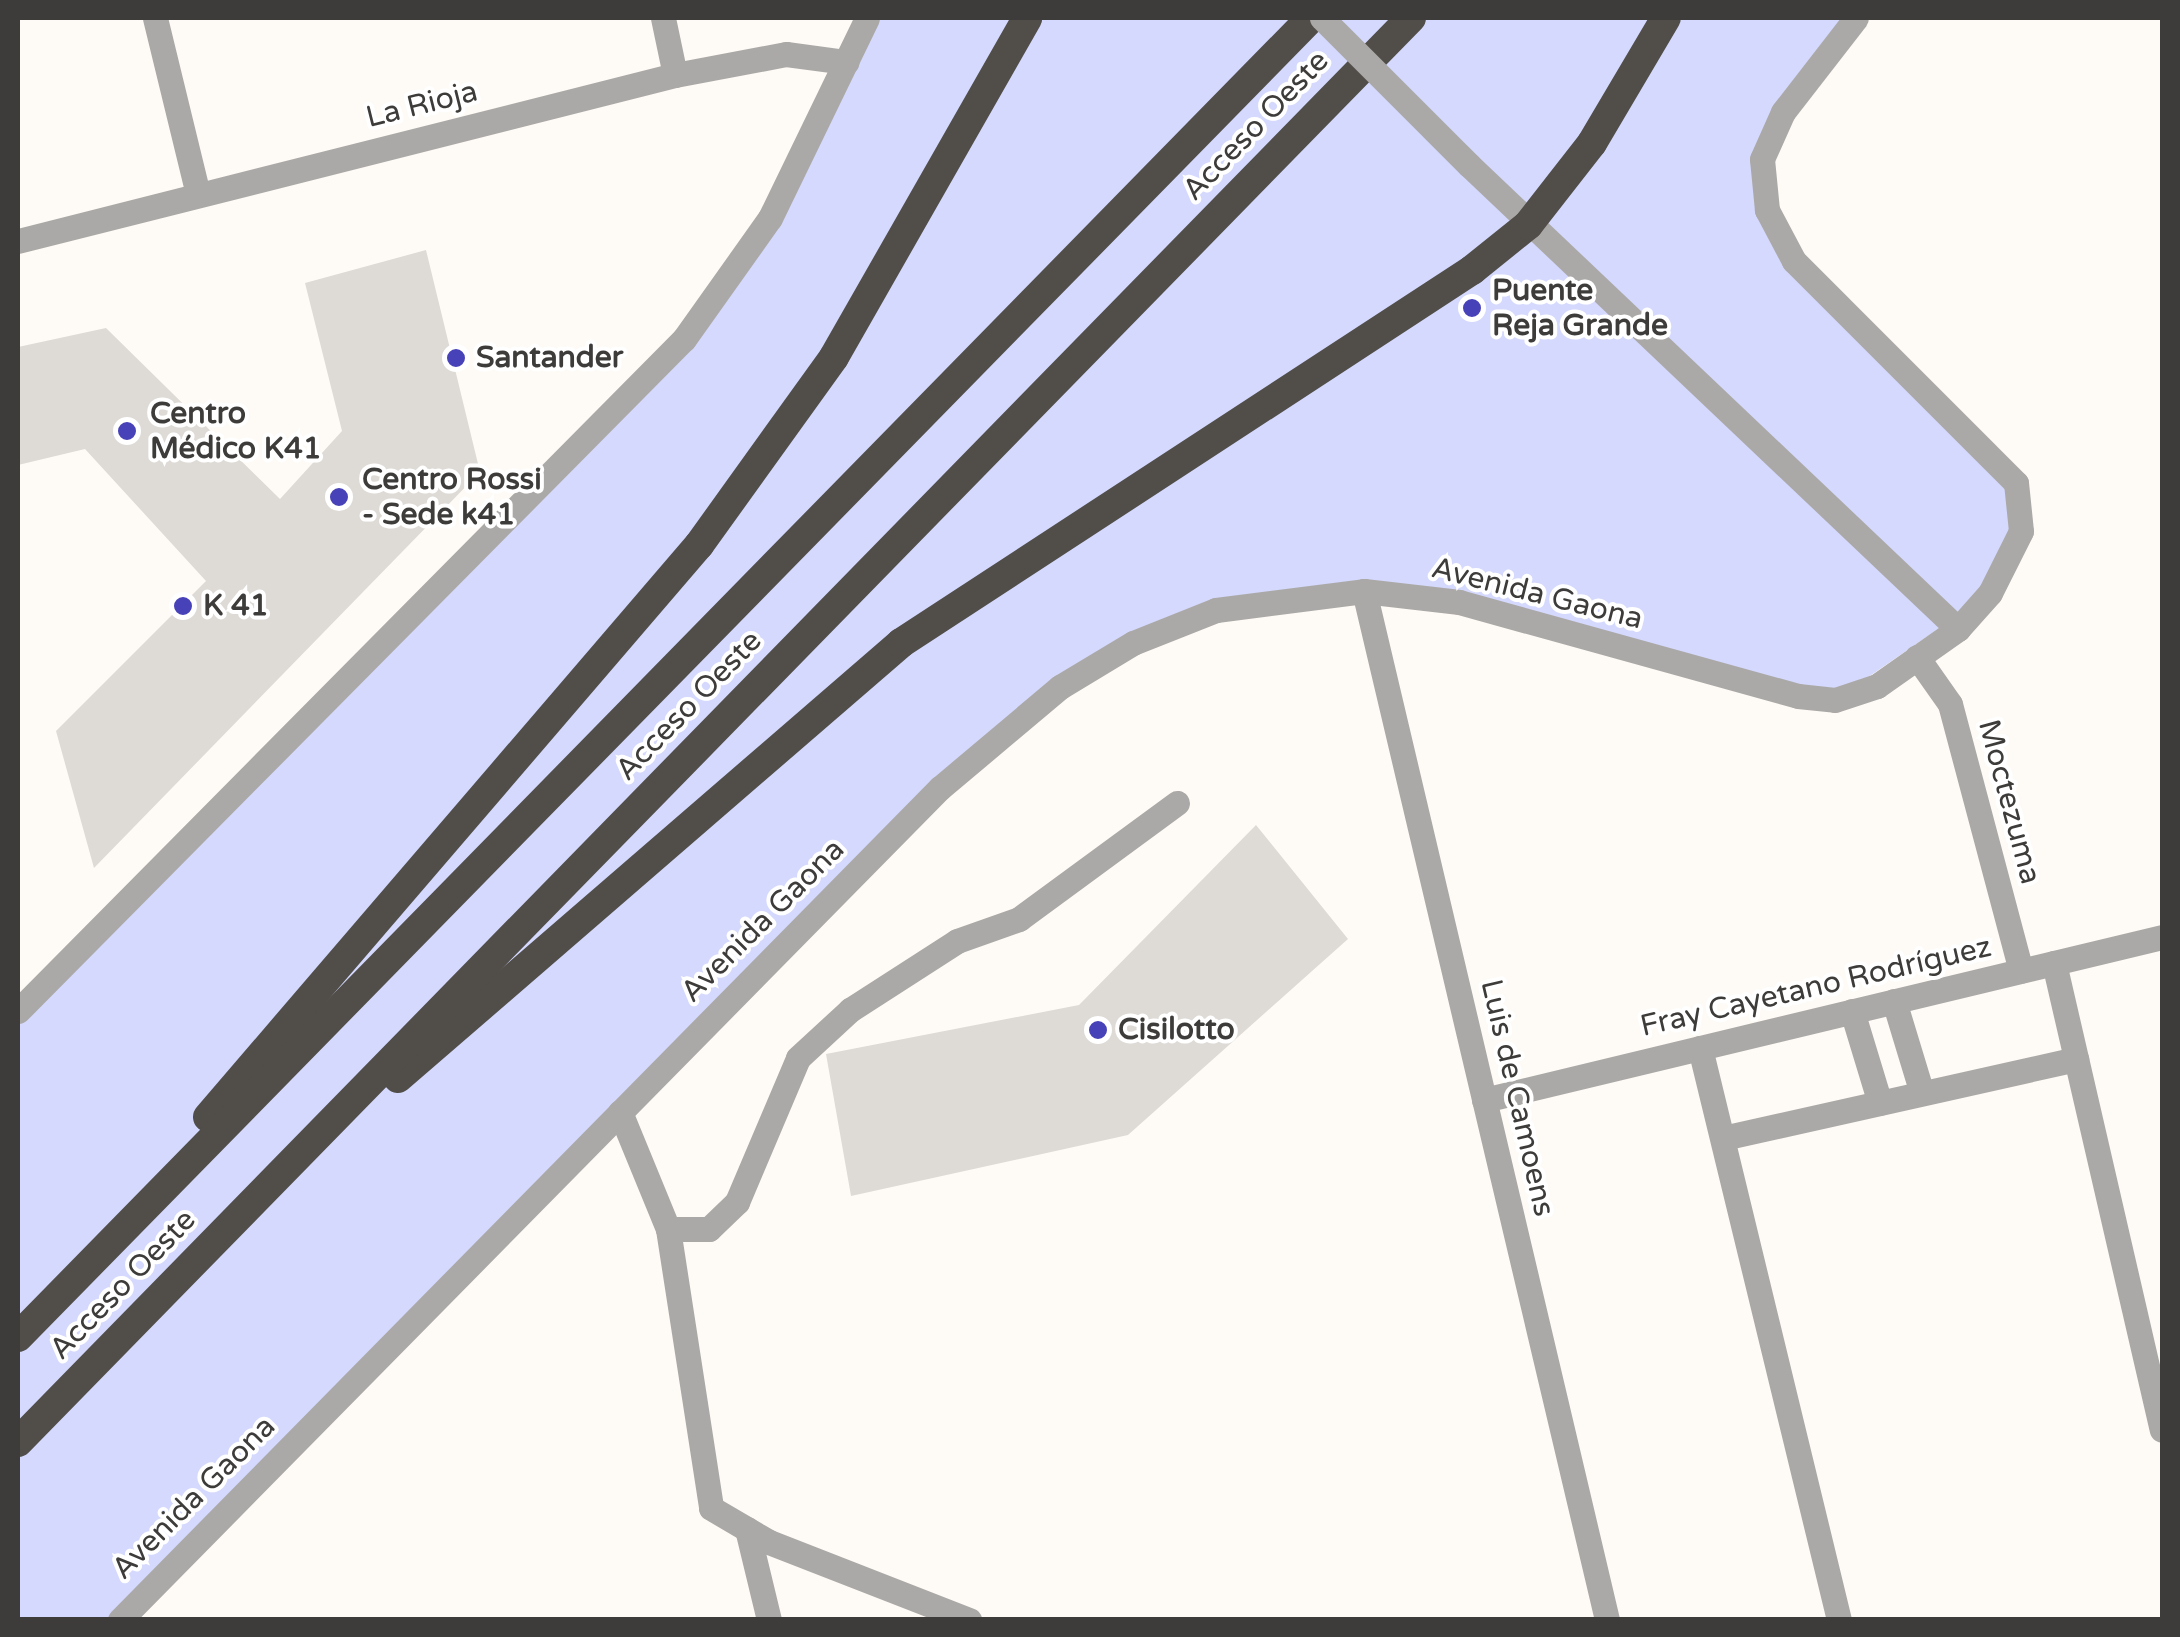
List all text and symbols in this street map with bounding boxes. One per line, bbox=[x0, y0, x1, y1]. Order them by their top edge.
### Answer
street label: Acceso Oeste bbox=[1176, 44, 1336, 208]
street label: La Rioja bbox=[363, 74, 481, 136]
place label: Puente Reja Grande bbox=[1492, 273, 1668, 344]
marker: Puente Reja Grande bbox=[1461, 297, 1483, 319]
place label: Santander bbox=[476, 340, 623, 376]
marker: Santander bbox=[445, 347, 467, 369]
place label: Centro Médico K41 bbox=[150, 396, 322, 466]
marker: Centro Médico K41 bbox=[114, 418, 140, 444]
place label: Centro Rossi - Sede k41 bbox=[362, 462, 542, 532]
marker: Centro Rossi - Sede k41 bbox=[326, 484, 352, 510]
street label: Avenida Gaona bbox=[1428, 550, 1646, 638]
place label: K 41 bbox=[203, 588, 269, 624]
marker: K 41 bbox=[172, 595, 194, 617]
street label: Acceso Oeste bbox=[609, 624, 769, 788]
street label: Moctezuma bbox=[1970, 716, 2048, 888]
street label: Avenida Gaona bbox=[674, 832, 852, 1010]
street label: Fray Cayetano Rodríguez bbox=[1637, 929, 1995, 1045]
street label: Luis de Camoens bbox=[1472, 976, 1562, 1220]
place label: Cisilotto bbox=[1118, 1012, 1235, 1048]
marker: Cisilotto bbox=[1087, 1019, 1109, 1041]
street label: Acceso Oeste bbox=[43, 1203, 203, 1367]
street label: Avenida Gaona bbox=[105, 1409, 283, 1587]

